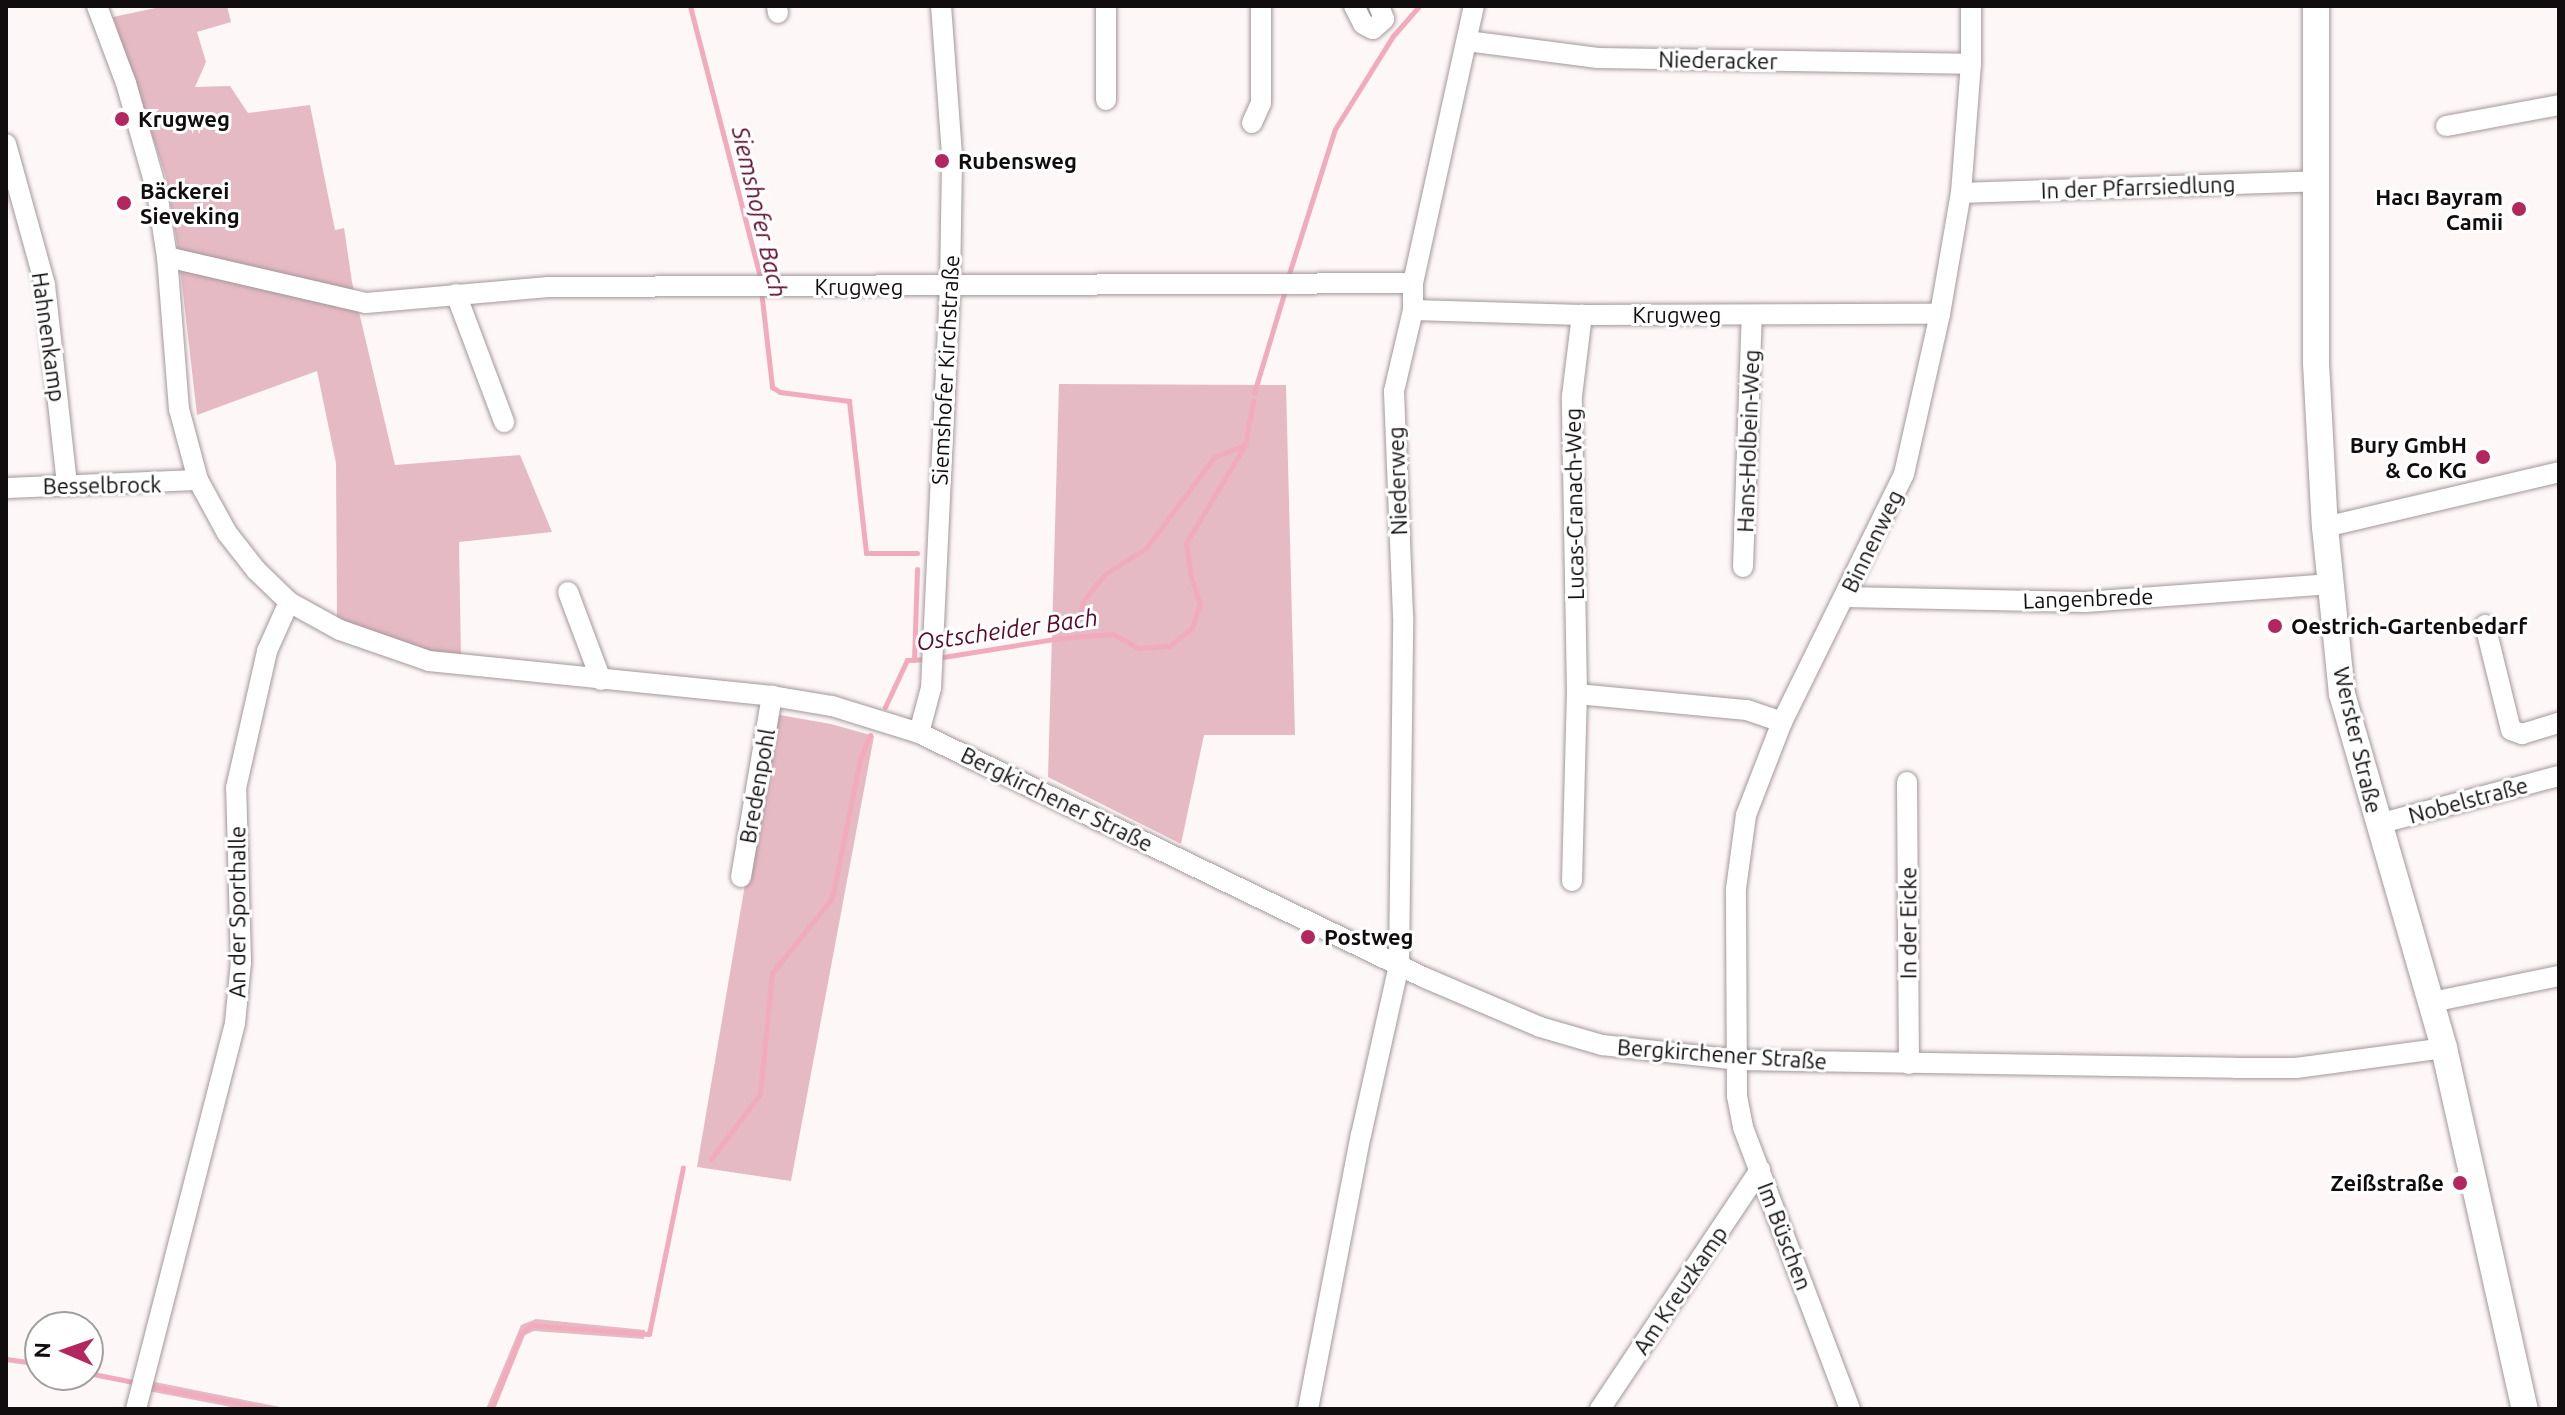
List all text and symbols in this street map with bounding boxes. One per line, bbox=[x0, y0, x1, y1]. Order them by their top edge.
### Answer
street label: Niederacker bbox=[1658, 46, 1778, 74]
place label: Krugweg bbox=[138, 106, 230, 132]
marker: Krugweg bbox=[113, 110, 131, 128]
water label: Siemshofer Bach bbox=[725, 124, 793, 300]
place label: Rubensweg bbox=[958, 148, 1077, 174]
marker: Rubensweg bbox=[933, 152, 951, 170]
street label: In der Pfarrsiedlung bbox=[2040, 170, 2236, 204]
place label: Bäckerei Sieveking bbox=[140, 177, 240, 228]
place label: Hacı Bayram Camii bbox=[2375, 183, 2503, 234]
marker: Bäckerei Sieveking bbox=[115, 194, 133, 212]
marker: Hacı Bayram Camii bbox=[2510, 200, 2528, 218]
street label: Siemshofer Kirchstraße bbox=[926, 254, 964, 486]
street label: Hahnenkamp bbox=[27, 270, 71, 404]
street label: Krugweg bbox=[815, 274, 903, 300]
street label: Krugweg bbox=[1633, 302, 1721, 328]
street label: Hans-Holbein-Weg bbox=[1732, 349, 1764, 533]
street label: Lucas-Cranach-Weg bbox=[1559, 408, 1589, 600]
street label: Niederweg bbox=[1382, 426, 1412, 536]
place label: Bury GmbH & Co KG bbox=[2350, 431, 2467, 482]
marker: Bury GmbH & Co KG bbox=[2474, 448, 2492, 466]
street label: Besselbrock bbox=[43, 471, 161, 499]
street label: Binnenweg bbox=[1836, 485, 1908, 597]
street label: Langenbrede bbox=[2022, 583, 2154, 613]
water label: Ostscheider Bach bbox=[914, 603, 1100, 657]
place label: Oestrich-Gartenbedarf bbox=[2291, 613, 2527, 639]
marker: Oestrich-Gartenbedarf bbox=[2266, 617, 2284, 635]
street label: Werster Straße bbox=[2328, 664, 2388, 816]
street label: Bredenpohl bbox=[734, 727, 780, 845]
street label: Bergkirchener Straße bbox=[957, 741, 1157, 857]
street label: Nobelstraße bbox=[2405, 771, 2531, 829]
street label: An der Sporthalle bbox=[224, 826, 250, 998]
street label: In der Eicke bbox=[1895, 867, 1921, 979]
place label: Postweg bbox=[1324, 924, 1414, 950]
marker: Postweg bbox=[1299, 928, 1317, 946]
street label: Bergkirchener Straße bbox=[1616, 1034, 1828, 1074]
place label: Zeißstraße bbox=[2330, 1170, 2444, 1196]
marker: Zeißstraße bbox=[2451, 1174, 2469, 1192]
street label: Im Büschen bbox=[1752, 1178, 1818, 1294]
street label: Am Kreuzkamp bbox=[1627, 1221, 1733, 1359]
north arrow bbox=[24, 1311, 104, 1391]
text: N bbox=[29, 1342, 54, 1359]

